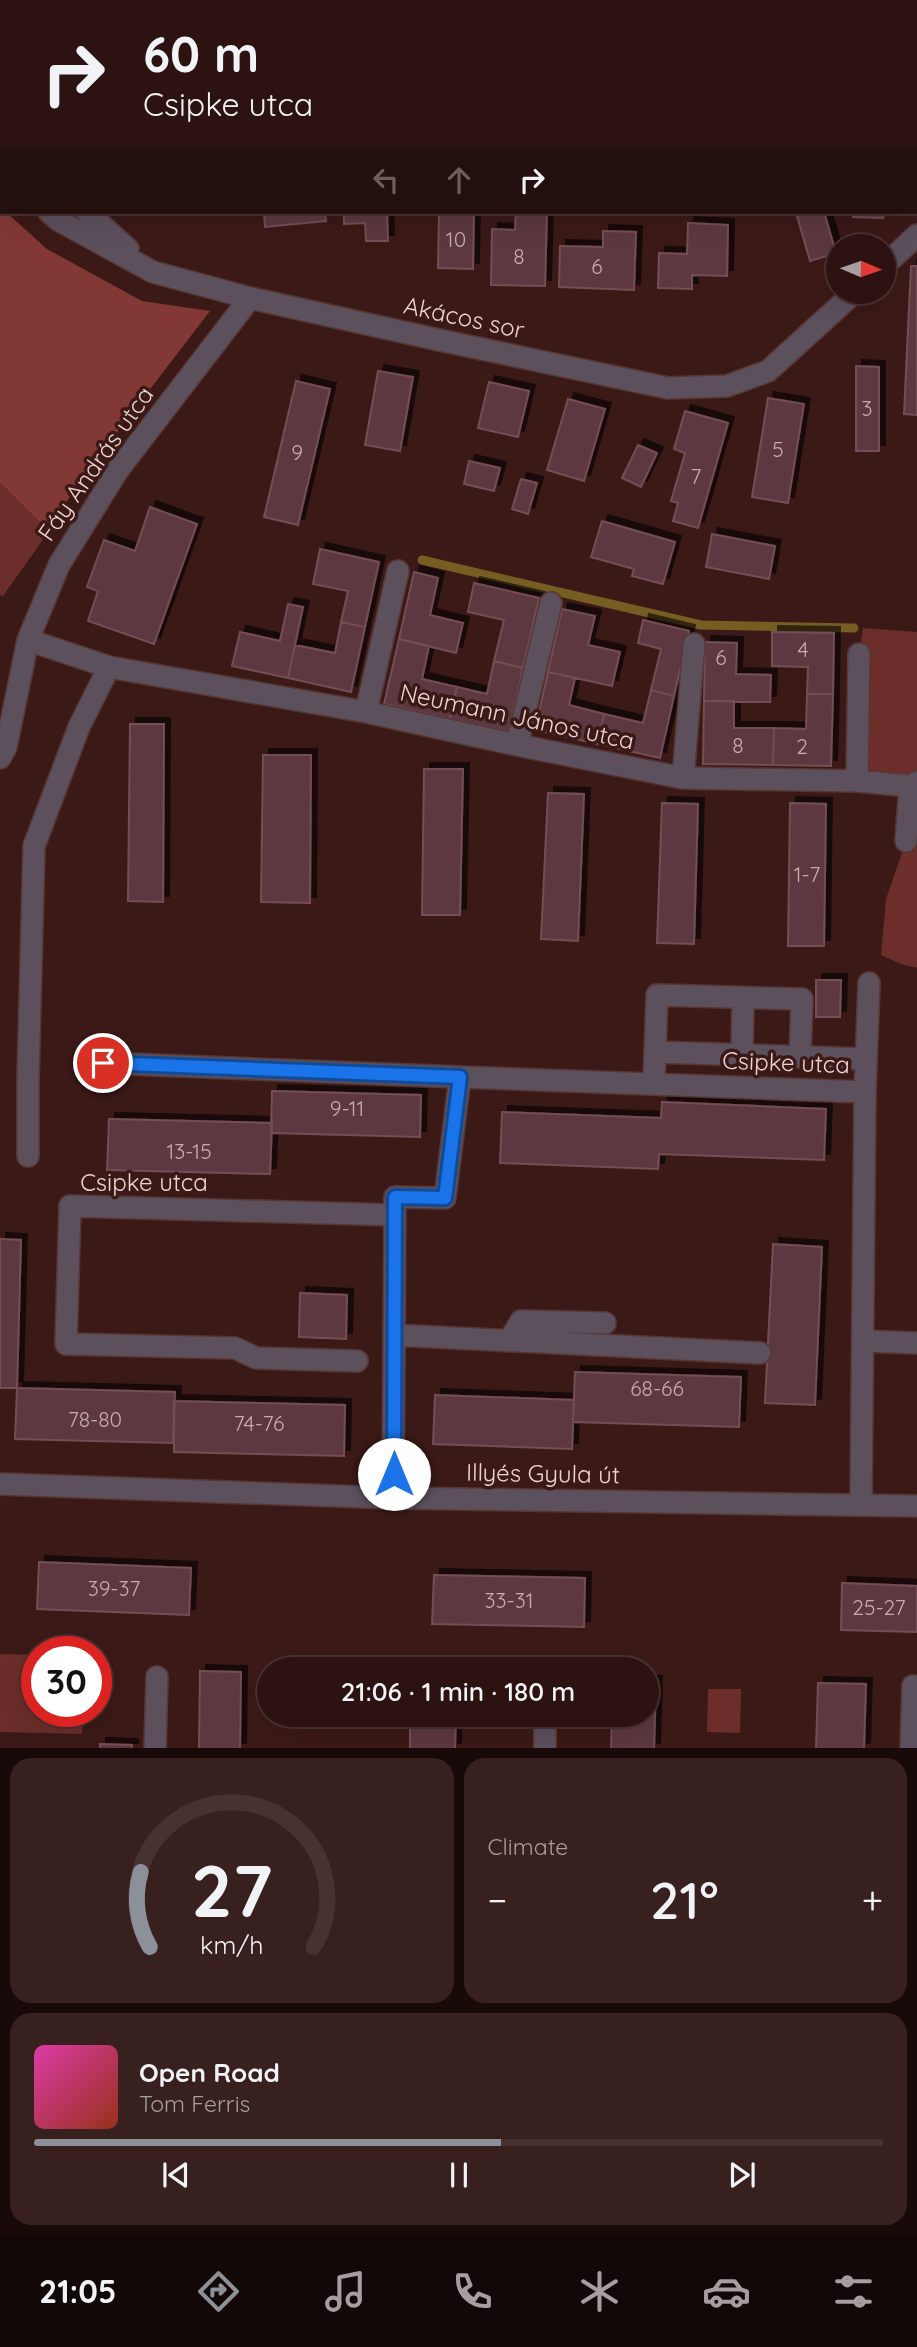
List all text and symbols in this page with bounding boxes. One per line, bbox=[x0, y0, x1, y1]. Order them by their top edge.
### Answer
text: 60 m bbox=[143, 23, 259, 84]
icon: right bbox=[28, 28, 119, 119]
text: Csipke utca bbox=[143, 84, 313, 124]
icon: left bbox=[367, 161, 405, 199]
icon: ahead bbox=[440, 161, 478, 199]
icon: right bbox=[513, 161, 551, 199]
house number: 10 bbox=[446, 226, 466, 252]
north arrow bbox=[826, 234, 896, 304]
map controls bbox=[826, 234, 896, 304]
house number: 8 bbox=[513, 243, 525, 269]
house number: 6 bbox=[591, 253, 603, 279]
street label: Akácos sor bbox=[401, 290, 527, 344]
street label: Fáy András utca bbox=[31, 380, 160, 546]
house number: 3 bbox=[861, 395, 873, 421]
house number: 5 bbox=[772, 436, 784, 462]
house number: 9 bbox=[291, 439, 303, 465]
house number: 7 bbox=[691, 463, 702, 489]
house number: 4 bbox=[797, 636, 809, 662]
house number: 6 bbox=[715, 644, 727, 670]
street label: Neumann János utca bbox=[397, 677, 637, 755]
house number: 8 bbox=[732, 732, 744, 758]
house number: 2 bbox=[796, 733, 808, 759]
house number: 1-7 bbox=[794, 861, 821, 887]
pin bbox=[73, 1033, 133, 1093]
icon: arrive bbox=[84, 1044, 122, 1082]
street label: Csipke utca bbox=[722, 1045, 850, 1079]
house number: 9-11 bbox=[330, 1095, 364, 1121]
house number: 13-15 bbox=[166, 1138, 212, 1164]
street label: Csipke utca bbox=[80, 1167, 208, 1197]
house number: 68-66 bbox=[630, 1375, 684, 1401]
house number: 78-80 bbox=[68, 1406, 122, 1432]
house number: 74-76 bbox=[234, 1410, 284, 1436]
position arrow bbox=[357, 1437, 431, 1511]
street label: Illyés Gyula út bbox=[466, 1457, 620, 1489]
house number: 39-37 bbox=[88, 1575, 141, 1601]
house number: 33-31 bbox=[485, 1587, 533, 1613]
house number: 25-27 bbox=[852, 1594, 906, 1620]
speed limit sign: 30 bbox=[21, 1636, 112, 1727]
text: 21:06 · 1 min · 180 m bbox=[341, 1675, 575, 1708]
text: Climate bbox=[488, 1832, 568, 1861]
text: 27 bbox=[191, 1844, 272, 1935]
text: 21° bbox=[650, 1867, 719, 1932]
text: − bbox=[488, 1876, 507, 1924]
text: + bbox=[862, 1876, 883, 1924]
text: km/h bbox=[200, 1928, 263, 1959]
text: Open Road bbox=[139, 2056, 280, 2089]
text: Tom Ferris bbox=[139, 2089, 250, 2118]
icon: previous bbox=[157, 2156, 195, 2194]
icon: pause bbox=[440, 2156, 478, 2194]
icon: next bbox=[723, 2156, 761, 2194]
icon: directions bbox=[194, 2267, 243, 2316]
icon: music bbox=[321, 2267, 370, 2316]
icon: phone bbox=[448, 2267, 497, 2316]
icon: climate bbox=[575, 2267, 624, 2316]
icon: car bbox=[702, 2267, 751, 2316]
icon: filters bbox=[829, 2267, 878, 2316]
text: 21:05 bbox=[39, 2271, 116, 2311]

